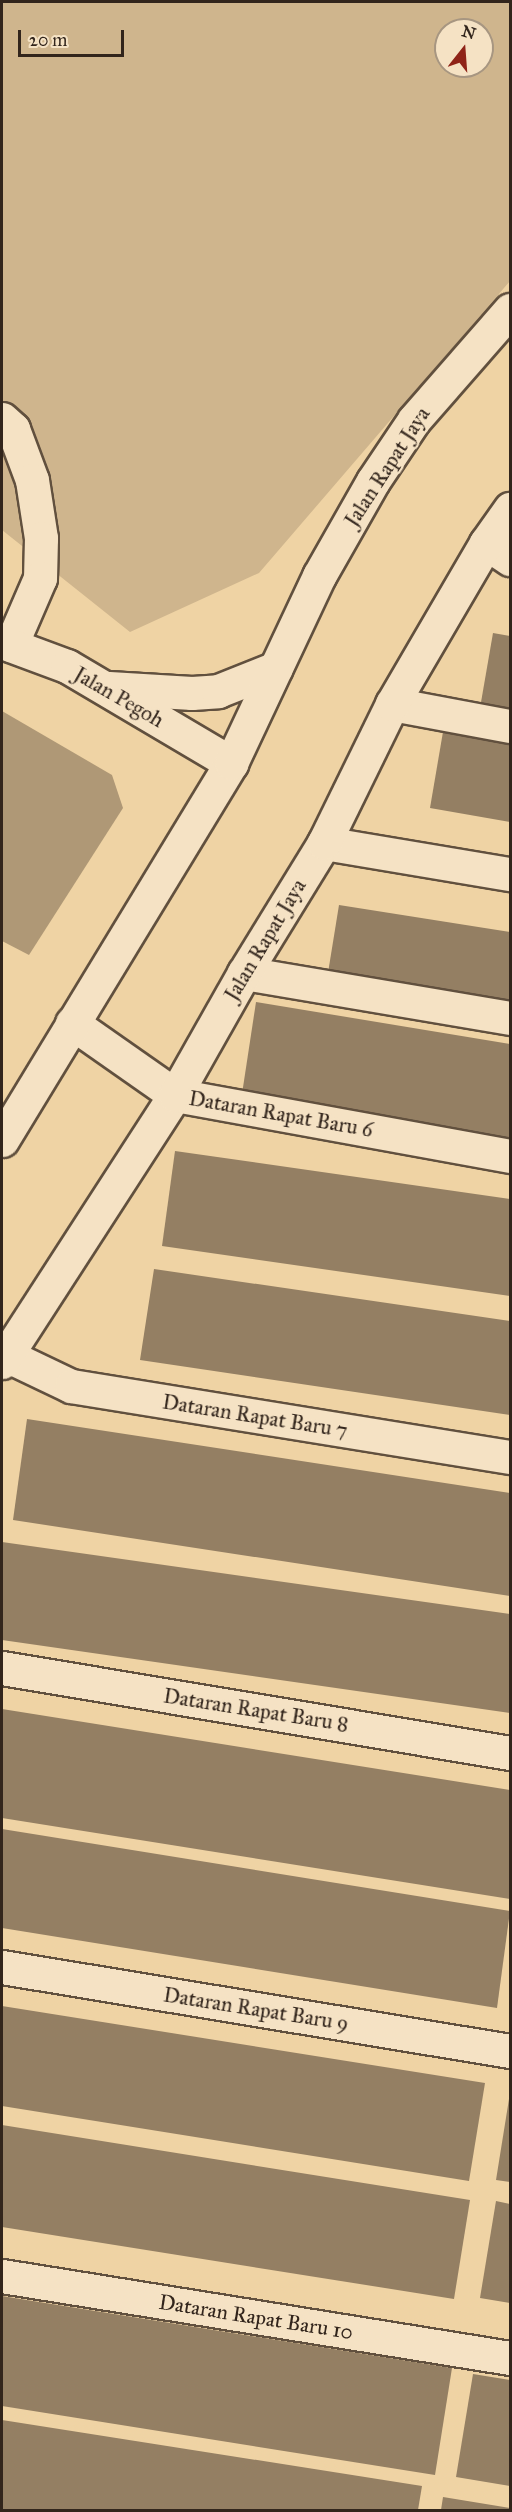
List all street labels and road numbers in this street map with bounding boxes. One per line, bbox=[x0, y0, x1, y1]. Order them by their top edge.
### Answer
street label: Jalan Rapat Jaya bbox=[339, 402, 435, 532]
street label: Jalan Pegoh bbox=[70, 661, 168, 733]
street label: Jalan Rapat Jaya bbox=[219, 875, 311, 1005]
street label: Dataran Rapat Baru 6 bbox=[187, 1085, 375, 1143]
street label: Dataran Rapat Baru 7 bbox=[161, 1389, 349, 1443]
street label: Dataran Rapat Baru 8 bbox=[162, 1683, 350, 1737]
street label: Dataran Rapat Baru 9 bbox=[162, 1982, 350, 2036]
street label: Dataran Rapat Baru 10 bbox=[157, 2289, 355, 2345]

